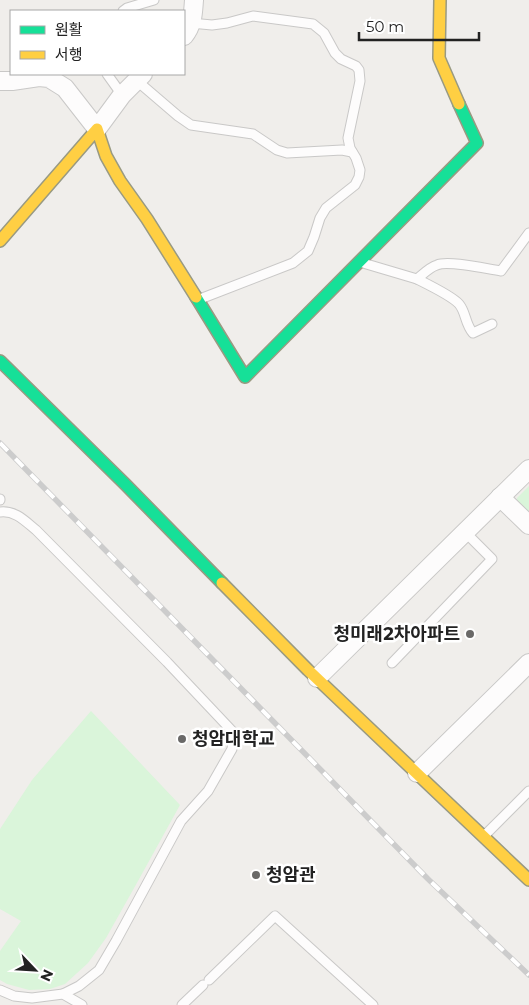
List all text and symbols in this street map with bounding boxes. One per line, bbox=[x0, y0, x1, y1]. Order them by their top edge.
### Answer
legend bbox=[10, 10, 185, 75]
scale bar bbox=[359, 10, 479, 42]
text: 50 m bbox=[366, 17, 404, 36]
text: 원활 bbox=[55, 20, 83, 39]
text: 서행 bbox=[55, 45, 83, 64]
place label: 청미래2차아파트 bbox=[333, 623, 460, 645]
marker: 청미래2차아파트 bbox=[464, 628, 476, 640]
place label: 청암대학교 bbox=[192, 728, 275, 750]
marker: 청암대학교 bbox=[176, 733, 188, 745]
place label: 청암관 bbox=[266, 864, 316, 886]
marker: 청암관 bbox=[250, 869, 262, 881]
north arrow bbox=[10, 945, 60, 995]
text: N bbox=[36, 967, 57, 984]

